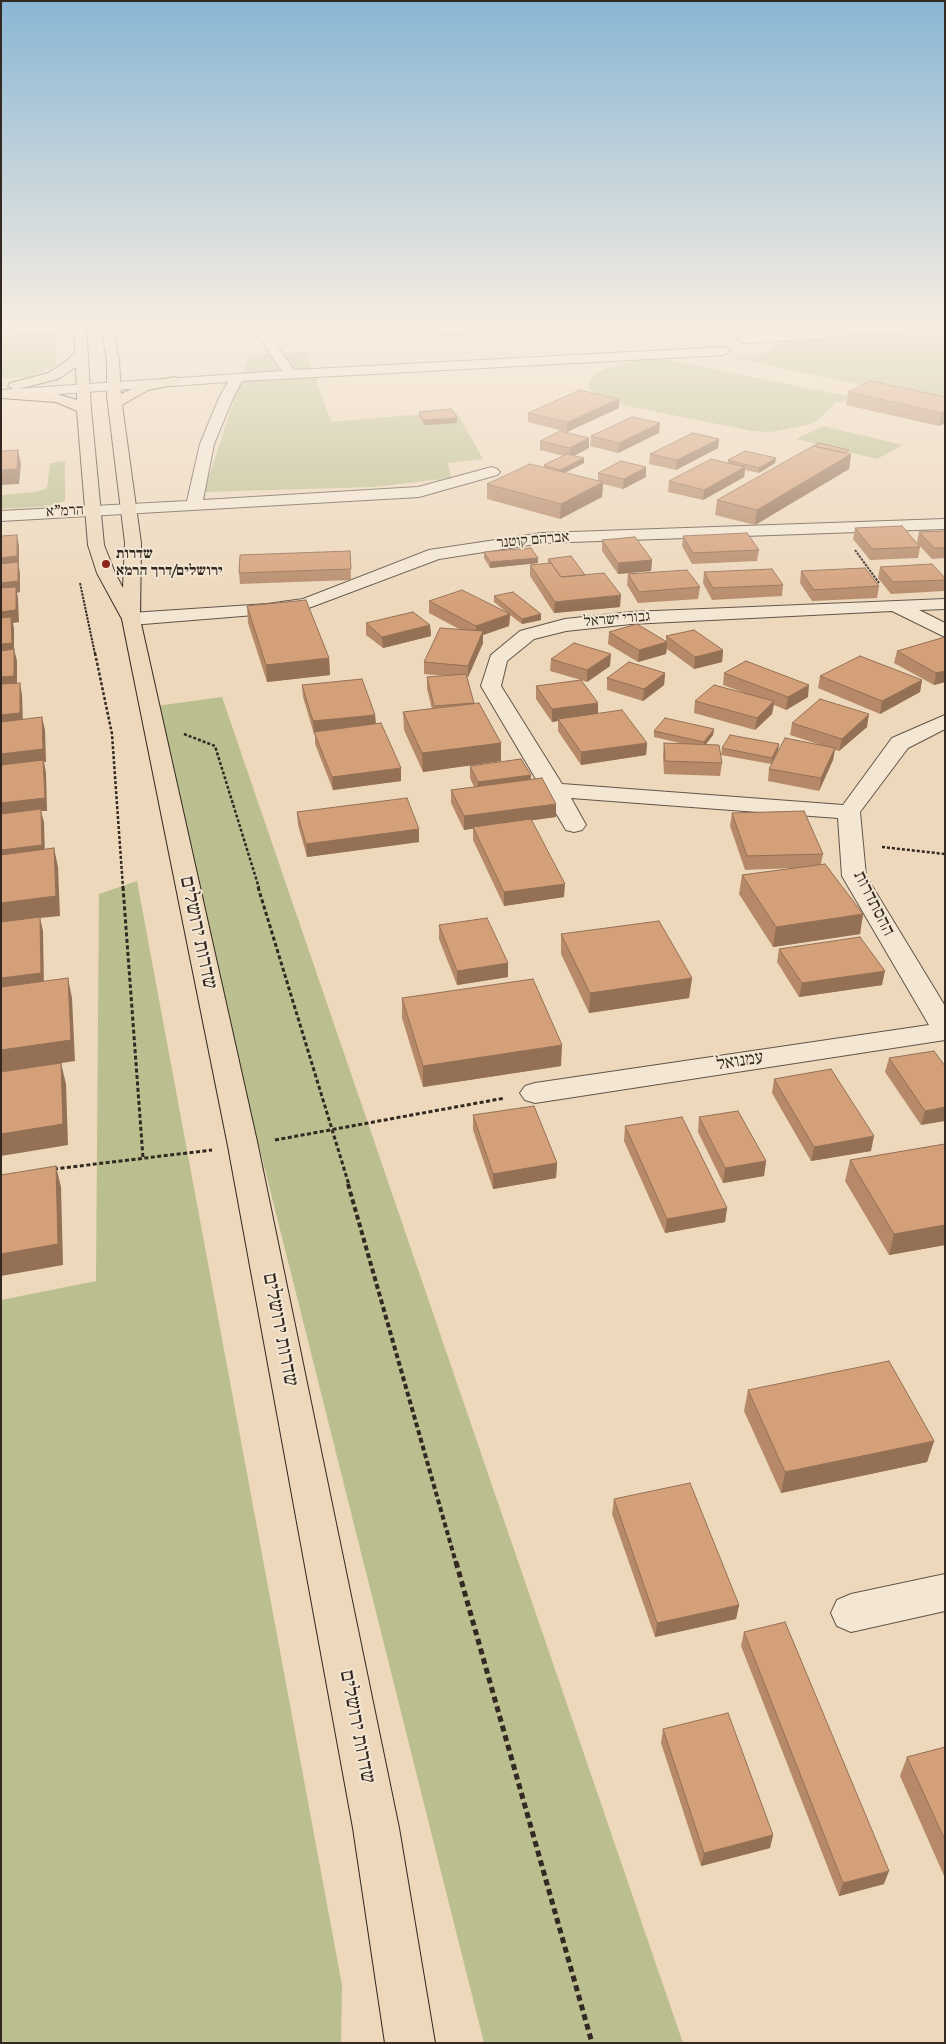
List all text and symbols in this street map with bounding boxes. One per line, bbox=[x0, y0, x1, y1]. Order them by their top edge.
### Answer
street label: הרמ"א bbox=[46, 502, 84, 522]
street label: אברהם קוטנר bbox=[496, 529, 570, 553]
place label: שדרות ירושלים/דרך הרמא bbox=[116, 546, 223, 581]
marker: שדרות ירושלים/דרך הרמא bbox=[100, 558, 112, 570]
street label: גבורי ישראל bbox=[583, 608, 651, 632]
street label: ההסתדרות bbox=[847, 868, 899, 940]
street label: שדרות ירושלים bbox=[173, 874, 221, 992]
street label: עמנואל bbox=[715, 1048, 765, 1076]
street label: שדרות ירושלים bbox=[256, 1271, 302, 1389]
street label: שדרות ירושלים bbox=[333, 1668, 379, 1786]

